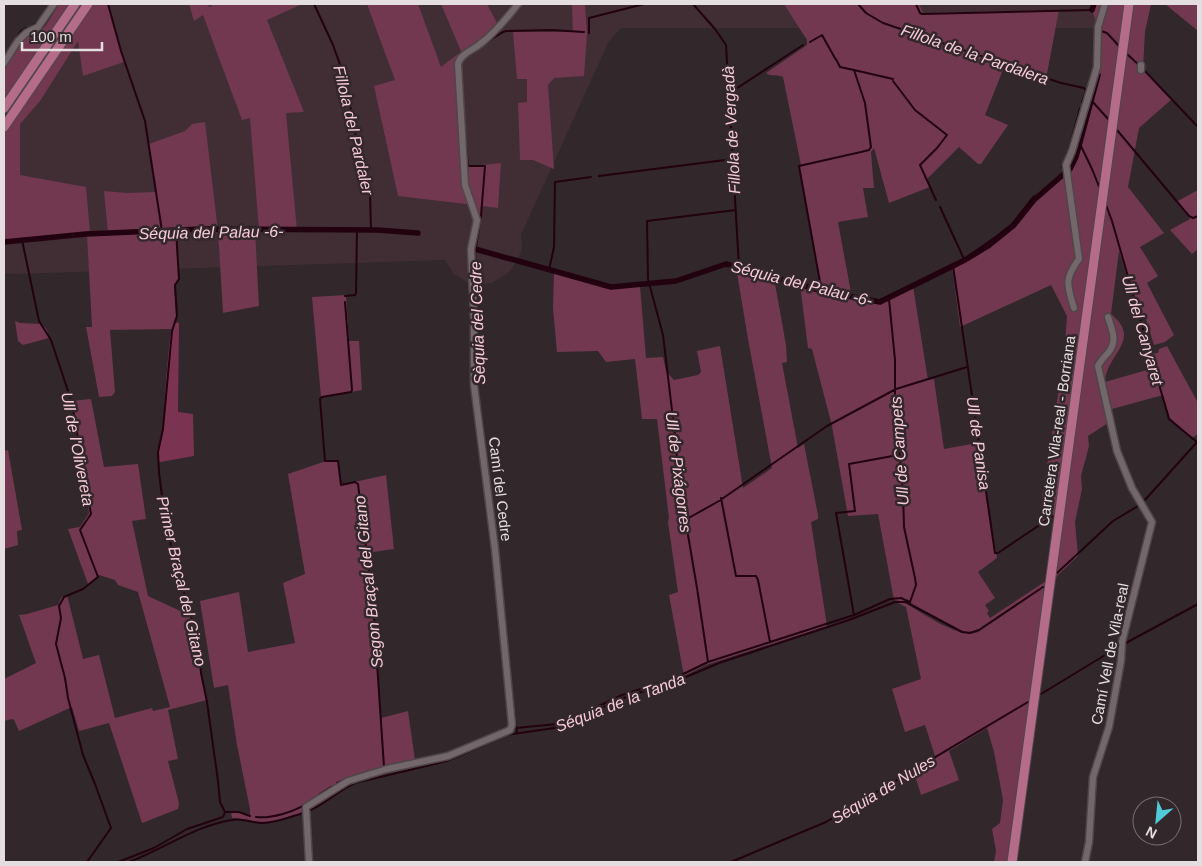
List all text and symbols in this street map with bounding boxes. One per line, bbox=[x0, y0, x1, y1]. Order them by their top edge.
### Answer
scale bar bbox=[22, 20, 102, 52]
water label: Fillola de la Pardalera bbox=[899, 21, 1051, 88]
text: 100 m bbox=[30, 28, 72, 45]
water label: Fillola del Pardaler bbox=[330, 64, 377, 197]
water label: Fillola de Vergadà bbox=[720, 65, 743, 195]
water label: Séquia del Palau -6- bbox=[138, 223, 284, 242]
water label: Séquia del Palau -6- bbox=[729, 258, 874, 309]
water label: Sèquia del Cedre bbox=[467, 261, 488, 385]
water label: Ull del Canyaret bbox=[1119, 273, 1167, 388]
street label: Carretera Vila-real - Borriana bbox=[1035, 334, 1078, 527]
water label: Ull de l'Olivereta bbox=[58, 391, 97, 508]
water label: Ull de Panisa bbox=[964, 395, 993, 491]
water label: Ull de Campets bbox=[887, 396, 912, 506]
water label: Ull de Pixágorres bbox=[663, 411, 694, 534]
street label: Camí del Cedre bbox=[486, 436, 515, 542]
water label: Primer Braçal del Gitano bbox=[154, 494, 209, 668]
water label: Segon Braçal del Gitano bbox=[351, 495, 386, 669]
street label: Camí Vell de Vila-real bbox=[1087, 582, 1132, 726]
water label: Séquia de la Tanda bbox=[553, 670, 687, 735]
water label: Séquia de Nules bbox=[829, 752, 938, 827]
north arrow bbox=[1132, 796, 1182, 846]
text: N bbox=[1143, 823, 1159, 842]

